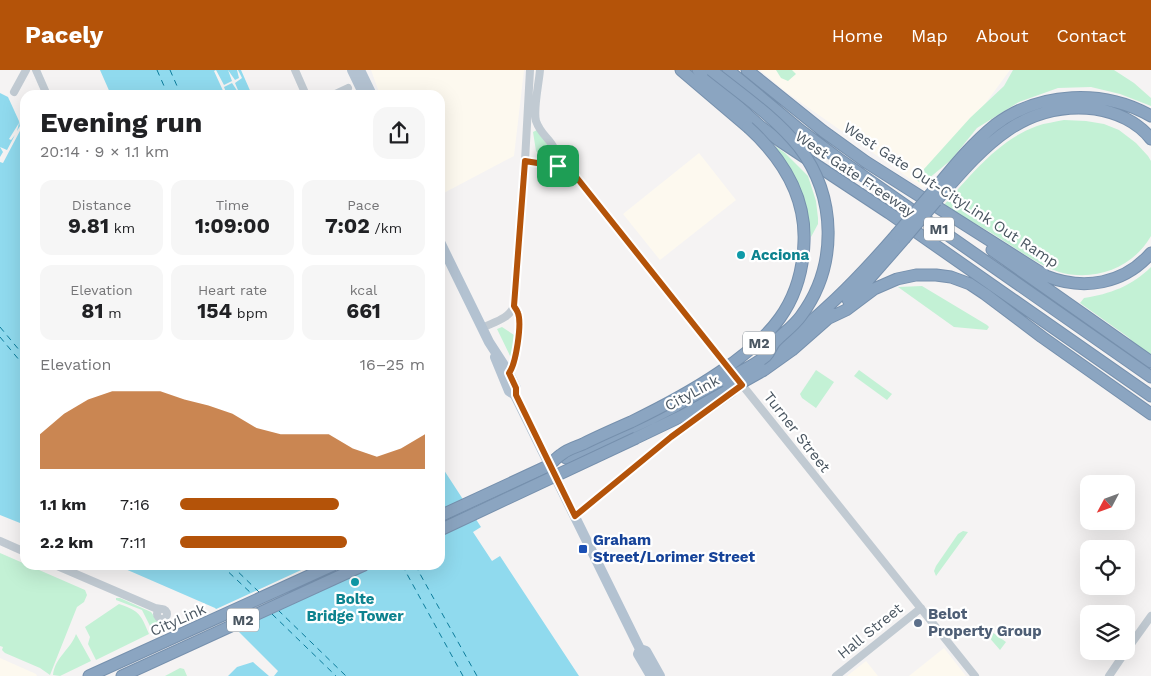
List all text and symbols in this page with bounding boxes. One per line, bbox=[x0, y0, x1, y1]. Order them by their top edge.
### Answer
text: Pacely bbox=[25, 21, 103, 49]
text: Home bbox=[832, 25, 883, 46]
text: Map bbox=[911, 25, 948, 46]
text: About bbox=[976, 25, 1028, 46]
text: Contact bbox=[1056, 25, 1126, 46]
text: Evening run bbox=[40, 106, 202, 139]
button: share bbox=[373, 107, 425, 159]
street label: West Gate Out-CityLink Out Ramp bbox=[840, 119, 1062, 271]
street label: West Gate Freeway bbox=[792, 127, 919, 221]
text: 20:14 · 9 × 1.1 km bbox=[40, 142, 169, 161]
pin bbox=[537, 145, 579, 187]
icon: arrive bbox=[544, 152, 572, 180]
text: Distance bbox=[72, 197, 131, 213]
text: Time bbox=[216, 197, 249, 213]
text: Pace bbox=[347, 197, 380, 213]
text: 9.81 bbox=[68, 213, 109, 238]
text: 1:09:00 bbox=[195, 213, 270, 238]
text: 7:02 bbox=[325, 213, 370, 238]
road number: M1 bbox=[924, 218, 954, 240]
text: km bbox=[109, 220, 135, 236]
text: /km bbox=[370, 220, 402, 236]
place label: Acciona bbox=[751, 246, 810, 264]
marker: Acciona bbox=[735, 249, 747, 261]
text: Elevation bbox=[70, 282, 133, 298]
text: Heart rate bbox=[198, 282, 267, 298]
text: kcal bbox=[350, 282, 377, 298]
text: 81 bbox=[81, 298, 104, 323]
text: 154 bbox=[197, 298, 232, 323]
text: 661 bbox=[346, 298, 381, 323]
text: m bbox=[104, 305, 122, 321]
text: bpm bbox=[232, 305, 268, 321]
road number: M2 bbox=[743, 332, 775, 354]
text: Elevation bbox=[40, 355, 111, 374]
text: 16–25 m bbox=[360, 355, 425, 374]
street label: CityLink bbox=[662, 371, 723, 415]
street label: Turner Street bbox=[760, 388, 835, 476]
north arrow bbox=[1080, 475, 1135, 530]
map controls bbox=[1080, 475, 1135, 660]
text: 1.1 km bbox=[40, 495, 86, 514]
text: 7:16 bbox=[120, 495, 150, 514]
place label: Graham Street/Lorimer Street bbox=[593, 531, 755, 566]
text: 2.2 km bbox=[40, 533, 93, 552]
text: 7:11 bbox=[120, 533, 146, 552]
button: locate bbox=[1080, 540, 1135, 595]
marker: Graham Street/Lorimer Street bbox=[577, 543, 589, 555]
marker: Bolte Bridge Tower bbox=[349, 576, 361, 588]
place label: Bolte Bridge Tower bbox=[306, 590, 404, 625]
street label: Hall Street bbox=[834, 599, 907, 663]
street label: CityLink bbox=[147, 600, 209, 640]
place label: Belot Property Group bbox=[928, 605, 1042, 640]
button: layers bbox=[1080, 605, 1135, 660]
road number: M2 bbox=[227, 608, 259, 632]
marker: Belot Property Group bbox=[912, 617, 924, 629]

